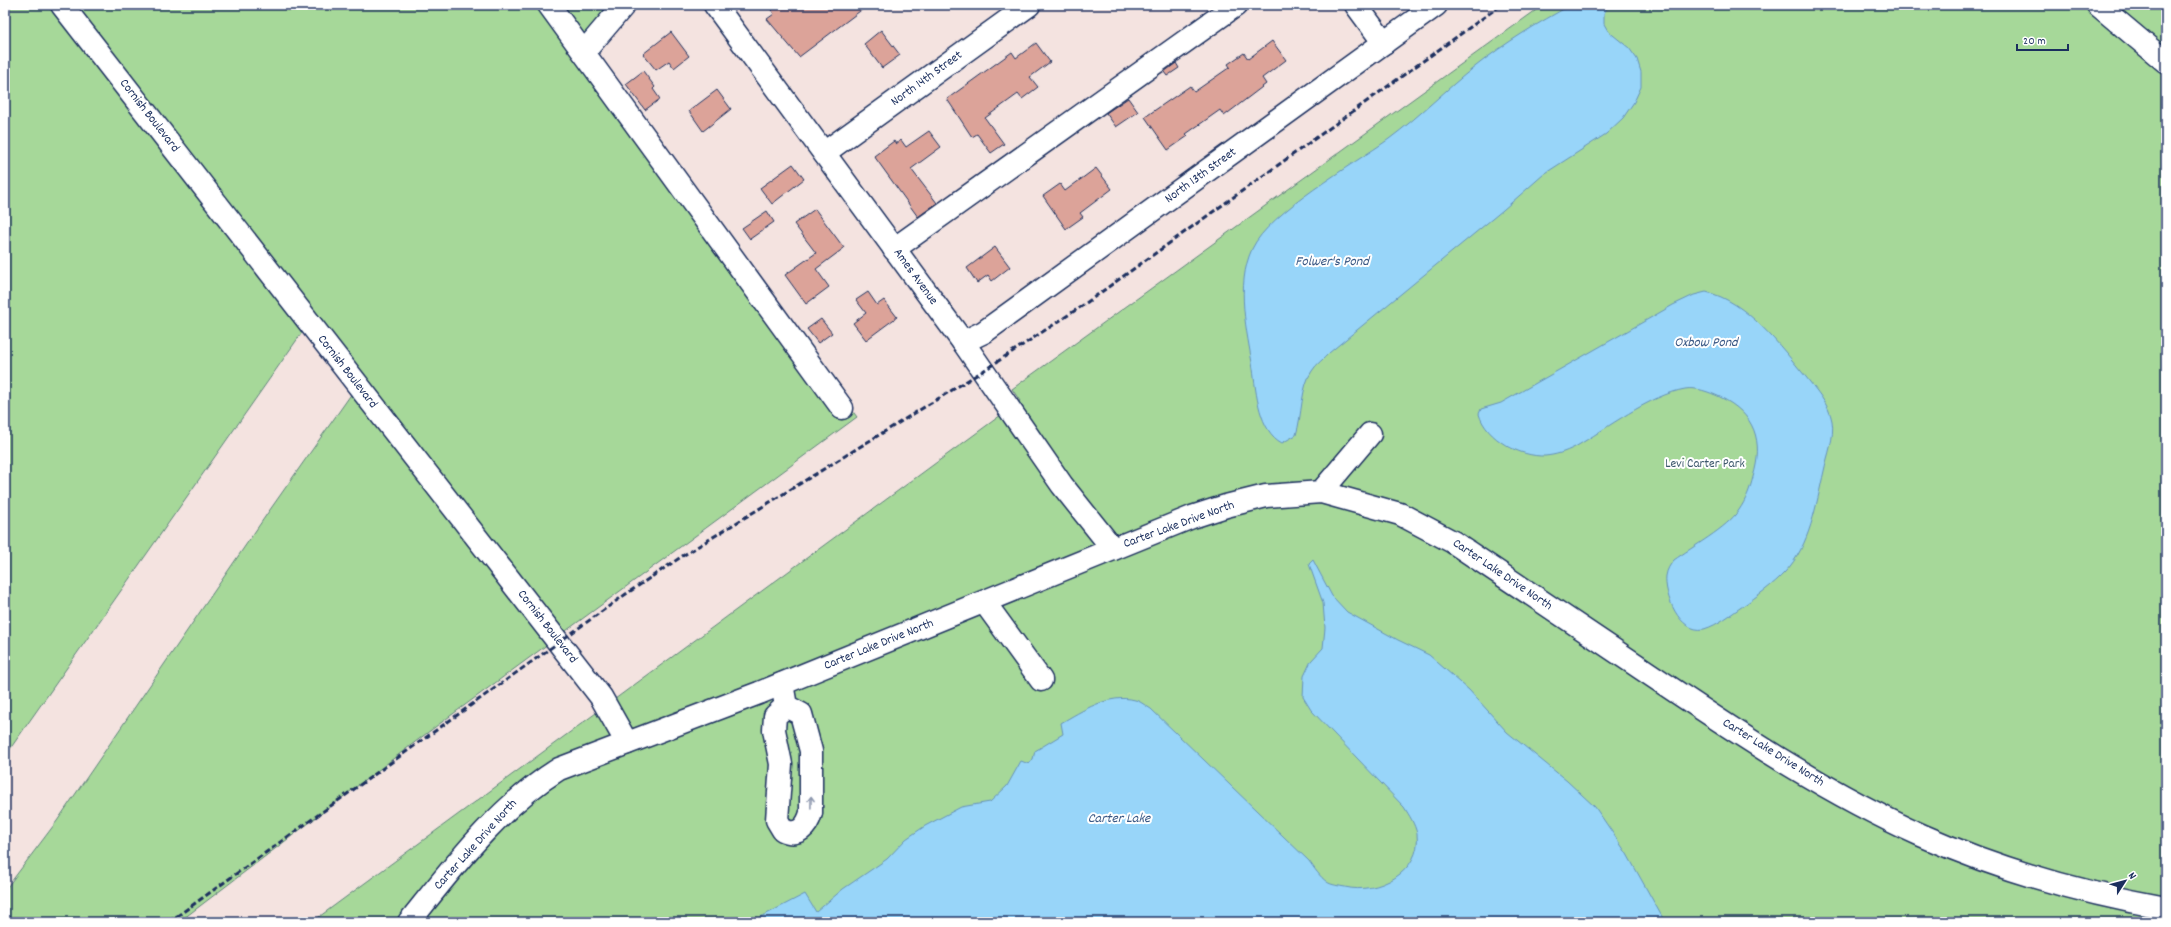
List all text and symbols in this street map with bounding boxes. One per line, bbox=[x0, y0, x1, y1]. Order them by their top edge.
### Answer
scale bar bbox=[2017, 26, 2068, 52]
text: 20 m bbox=[2023, 33, 2046, 50]
street label: North 14th Street bbox=[887, 46, 967, 111]
street label: Cornish Boulevard bbox=[114, 75, 184, 157]
street label: North 13th Street bbox=[1161, 143, 1241, 209]
street label: Ames Avenue bbox=[888, 245, 942, 309]
water label: Folwer's Pond bbox=[1295, 252, 1371, 272]
street label: Cornish Boulevard bbox=[312, 331, 382, 413]
water label: Oxbow Pond bbox=[1674, 333, 1740, 353]
park label: Levi Carter Park bbox=[1665, 455, 1745, 474]
street label: Carter Lake Drive North bbox=[1121, 496, 1237, 554]
street label: Carter Lake Drive North bbox=[1448, 534, 1556, 616]
street label: Cornish Boulevard bbox=[512, 586, 582, 668]
street label: Carter Lake Drive North bbox=[821, 614, 937, 676]
street label: Carter Lake Drive North bbox=[1718, 714, 1828, 792]
street label: Carter Lake Drive North bbox=[430, 795, 522, 895]
one-way arrow bbox=[807, 796, 815, 809]
water label: Carter Lake bbox=[1088, 809, 1151, 829]
north arrow bbox=[2105, 861, 2145, 901]
text: N bbox=[2123, 869, 2140, 884]

